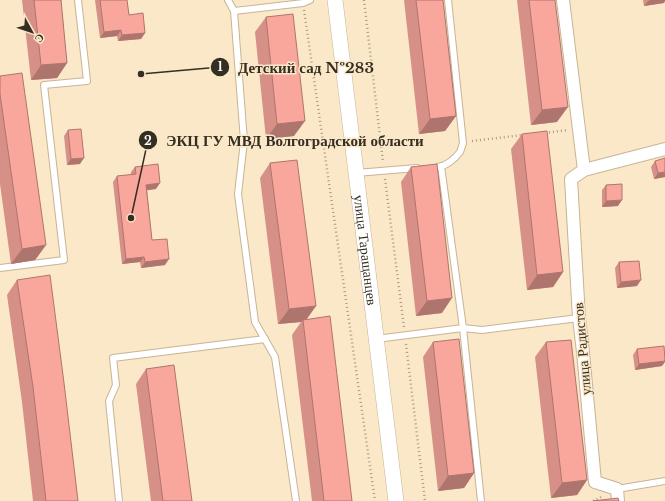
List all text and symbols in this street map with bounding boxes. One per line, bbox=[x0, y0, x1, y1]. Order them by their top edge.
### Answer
north arrow bbox=[12, 12, 52, 52]
text: С bbox=[32, 31, 48, 46]
callout: Детский сад №283 bbox=[210, 54, 382, 81]
text: Детский сад №283 bbox=[238, 58, 374, 77]
text: 1 bbox=[217, 59, 223, 74]
callout: ЭКЦ ГУ МВД Волгоградской области bbox=[138, 127, 431, 154]
text: ЭКЦ ГУ МВД Волгоградской области bbox=[166, 131, 424, 150]
text: 2 bbox=[144, 133, 152, 148]
street label: улица Таращанцев bbox=[350, 194, 381, 307]
street label: улица Радистов bbox=[569, 302, 595, 396]

